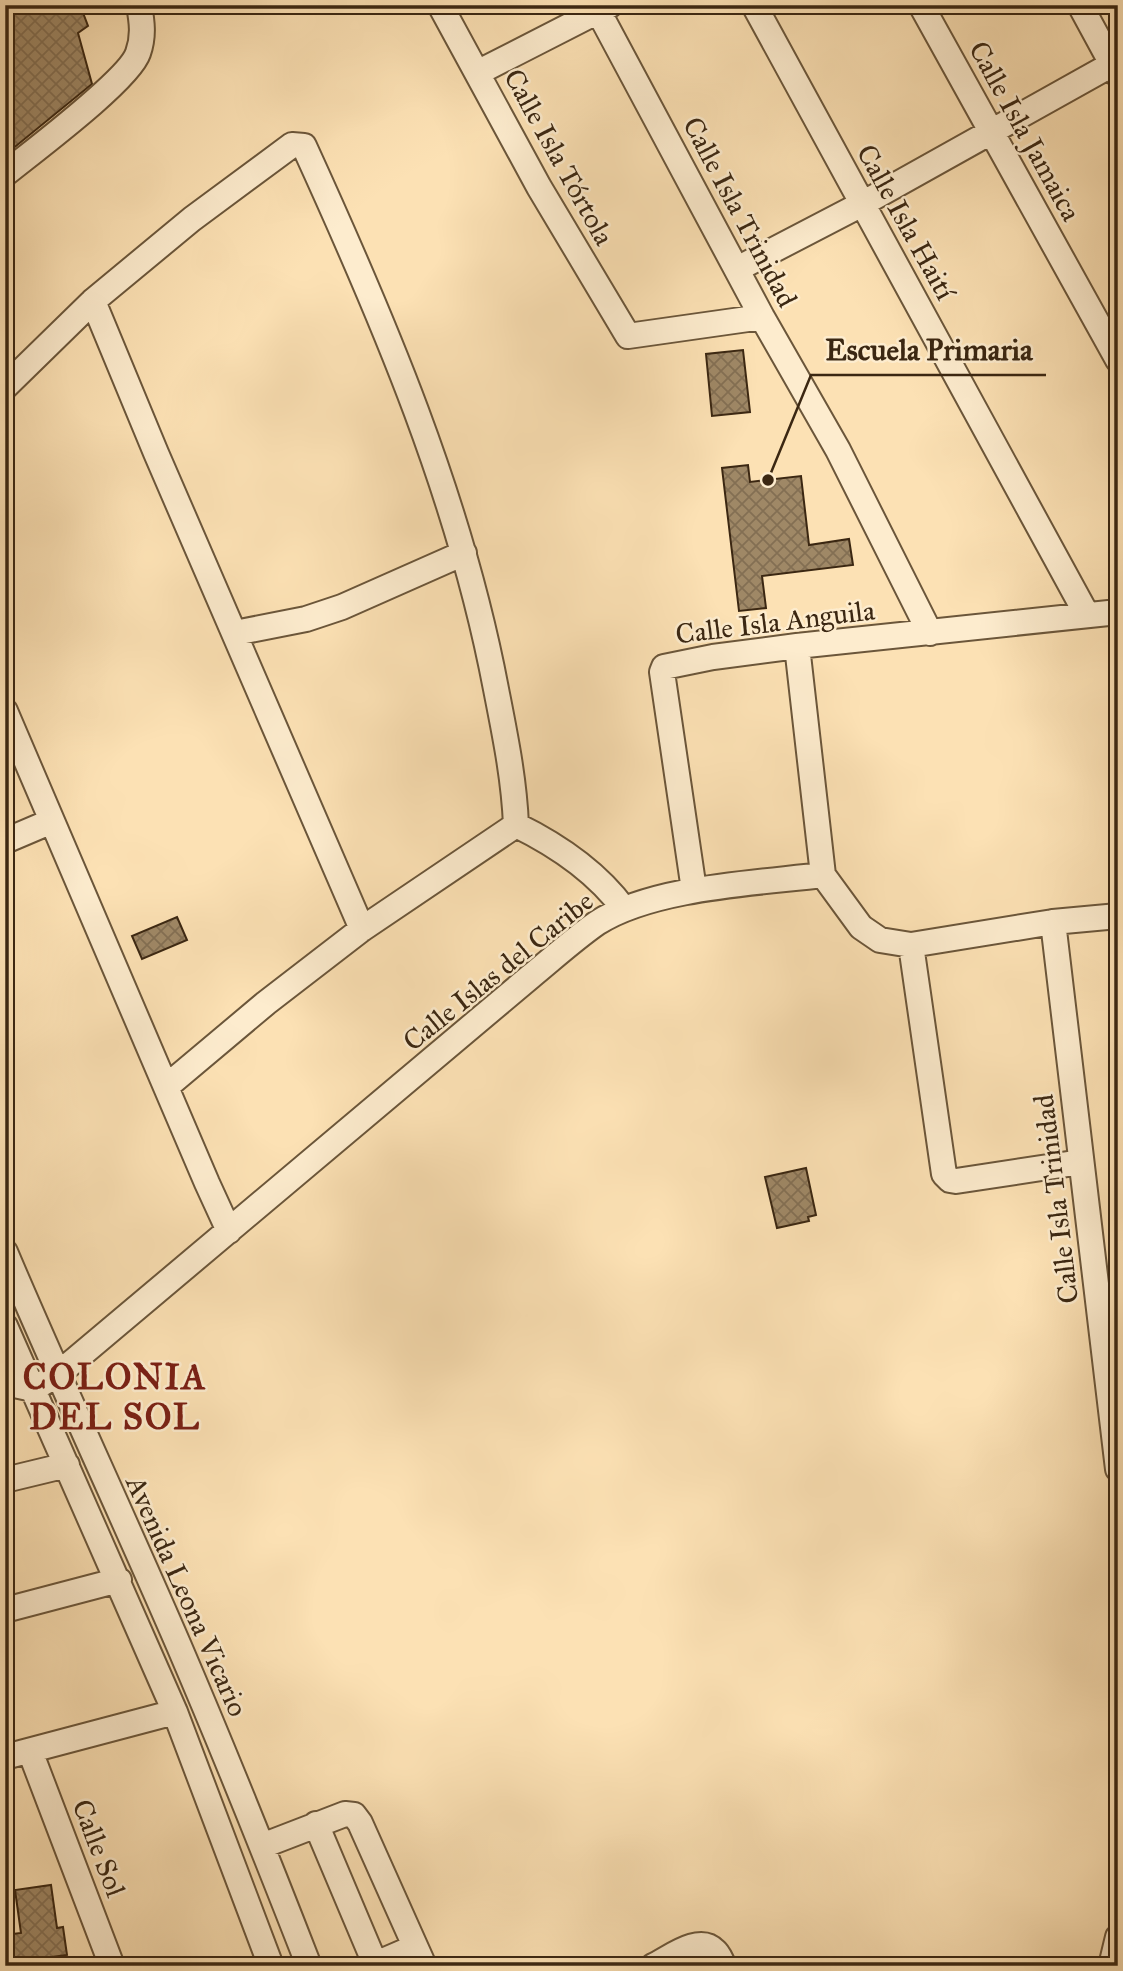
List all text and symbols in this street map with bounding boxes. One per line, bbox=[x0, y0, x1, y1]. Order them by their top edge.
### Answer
street label: Calle Isla Jamaica bbox=[961, 35, 1089, 227]
street label: Calle Isla Tórtola bbox=[496, 63, 622, 251]
street label: Calle Isla Trinidad bbox=[675, 111, 805, 313]
street label: Calle Isla Haití bbox=[849, 138, 964, 307]
callout: Escuela Primaria bbox=[811, 324, 1046, 375]
text: Escuela Primaria bbox=[825, 332, 1034, 368]
street label: Calle Isla Anguila bbox=[673, 592, 877, 652]
street label: Calle Islas del Caribe bbox=[396, 884, 600, 1058]
street label: Calle Isla Trinidad bbox=[1026, 1092, 1086, 1306]
district label: COLONIA DEL SOL bbox=[23, 1356, 207, 1439]
street label: Avenida Leona Vicario bbox=[118, 1469, 256, 1722]
street label: Calle Sol bbox=[64, 1794, 134, 1902]

